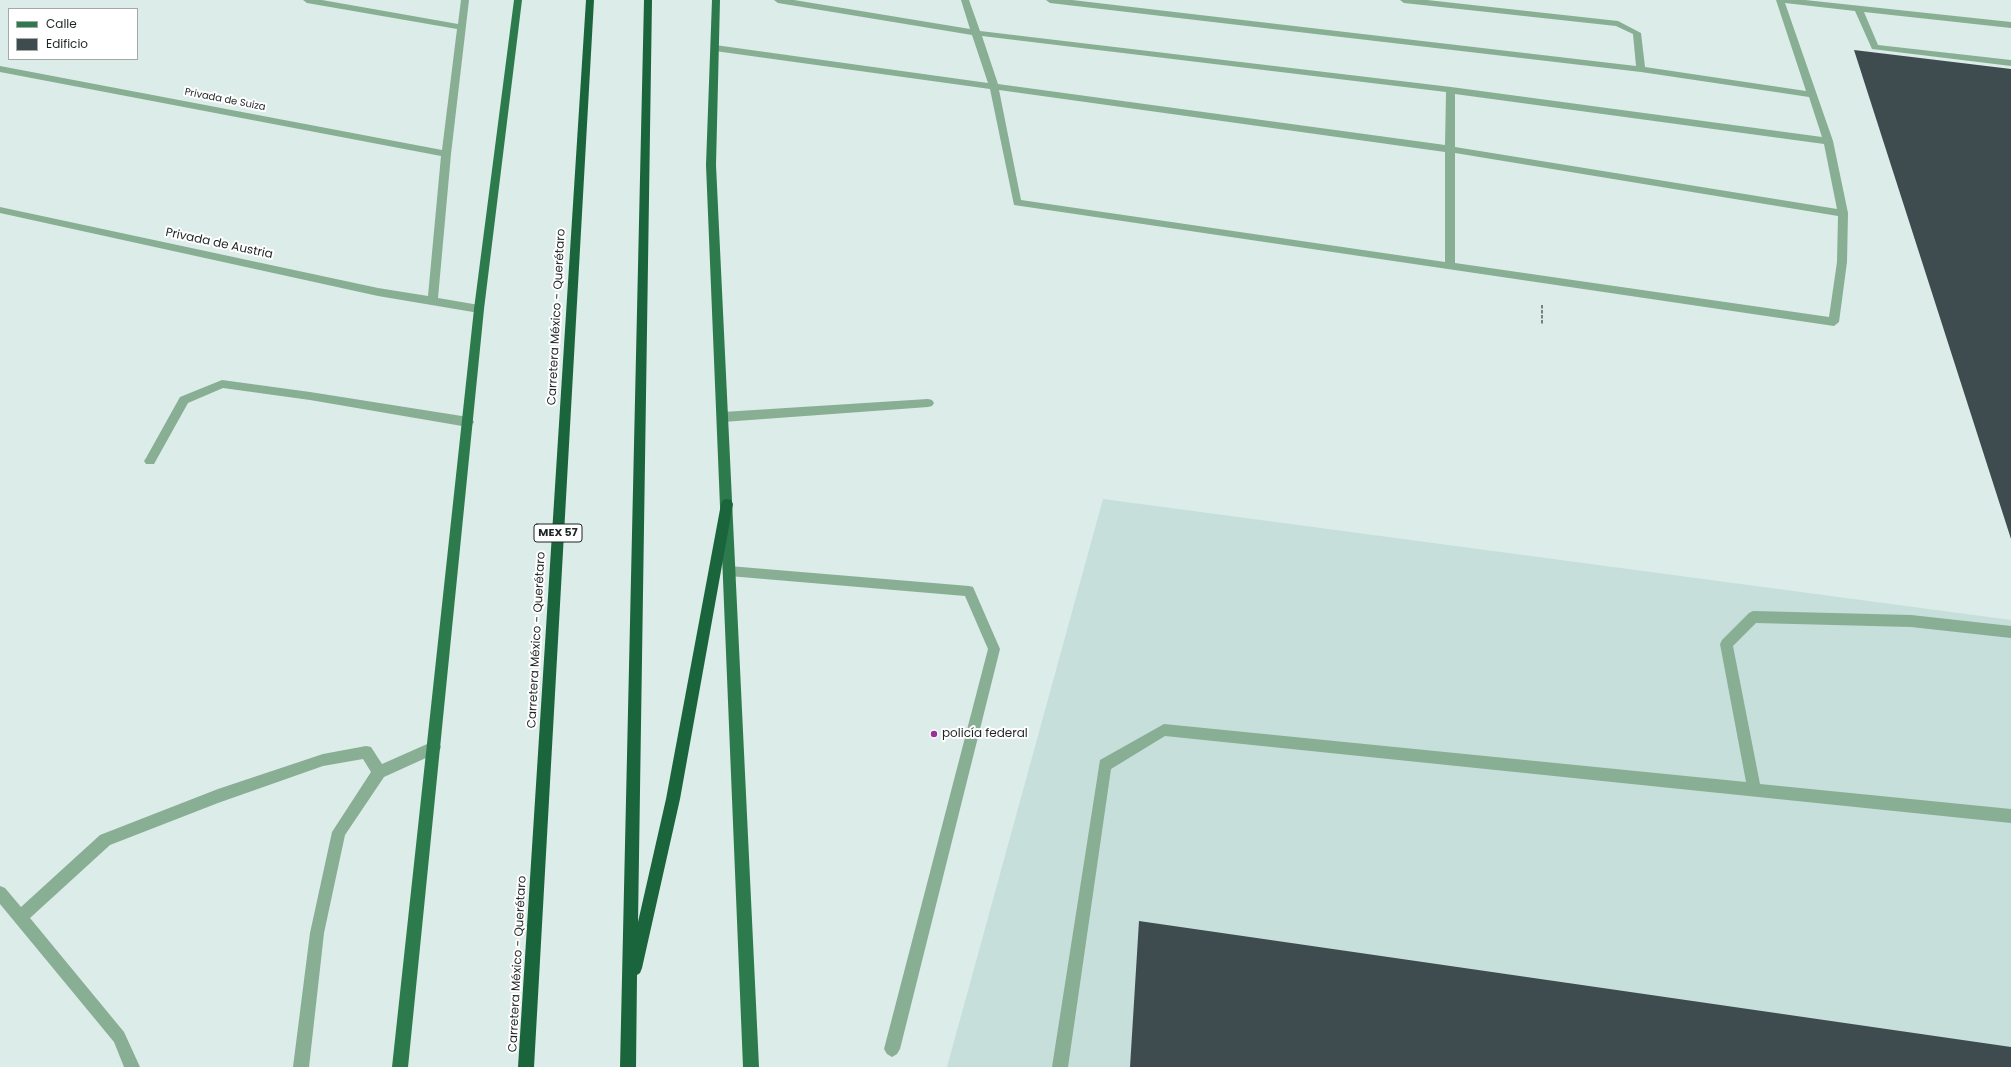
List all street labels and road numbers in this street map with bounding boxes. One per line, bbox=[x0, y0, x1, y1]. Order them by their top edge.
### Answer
street label: Privada de Suiza bbox=[184, 86, 266, 114]
street label: Privada de Austria bbox=[164, 226, 274, 262]
street label: Carretera México - Querétaro bbox=[545, 228, 569, 406]
road number: MEX 57 bbox=[534, 524, 582, 542]
street label: Carretera México - Querétaro bbox=[525, 551, 549, 729]
street label: Carretera México - Querétaro bbox=[506, 875, 530, 1053]

